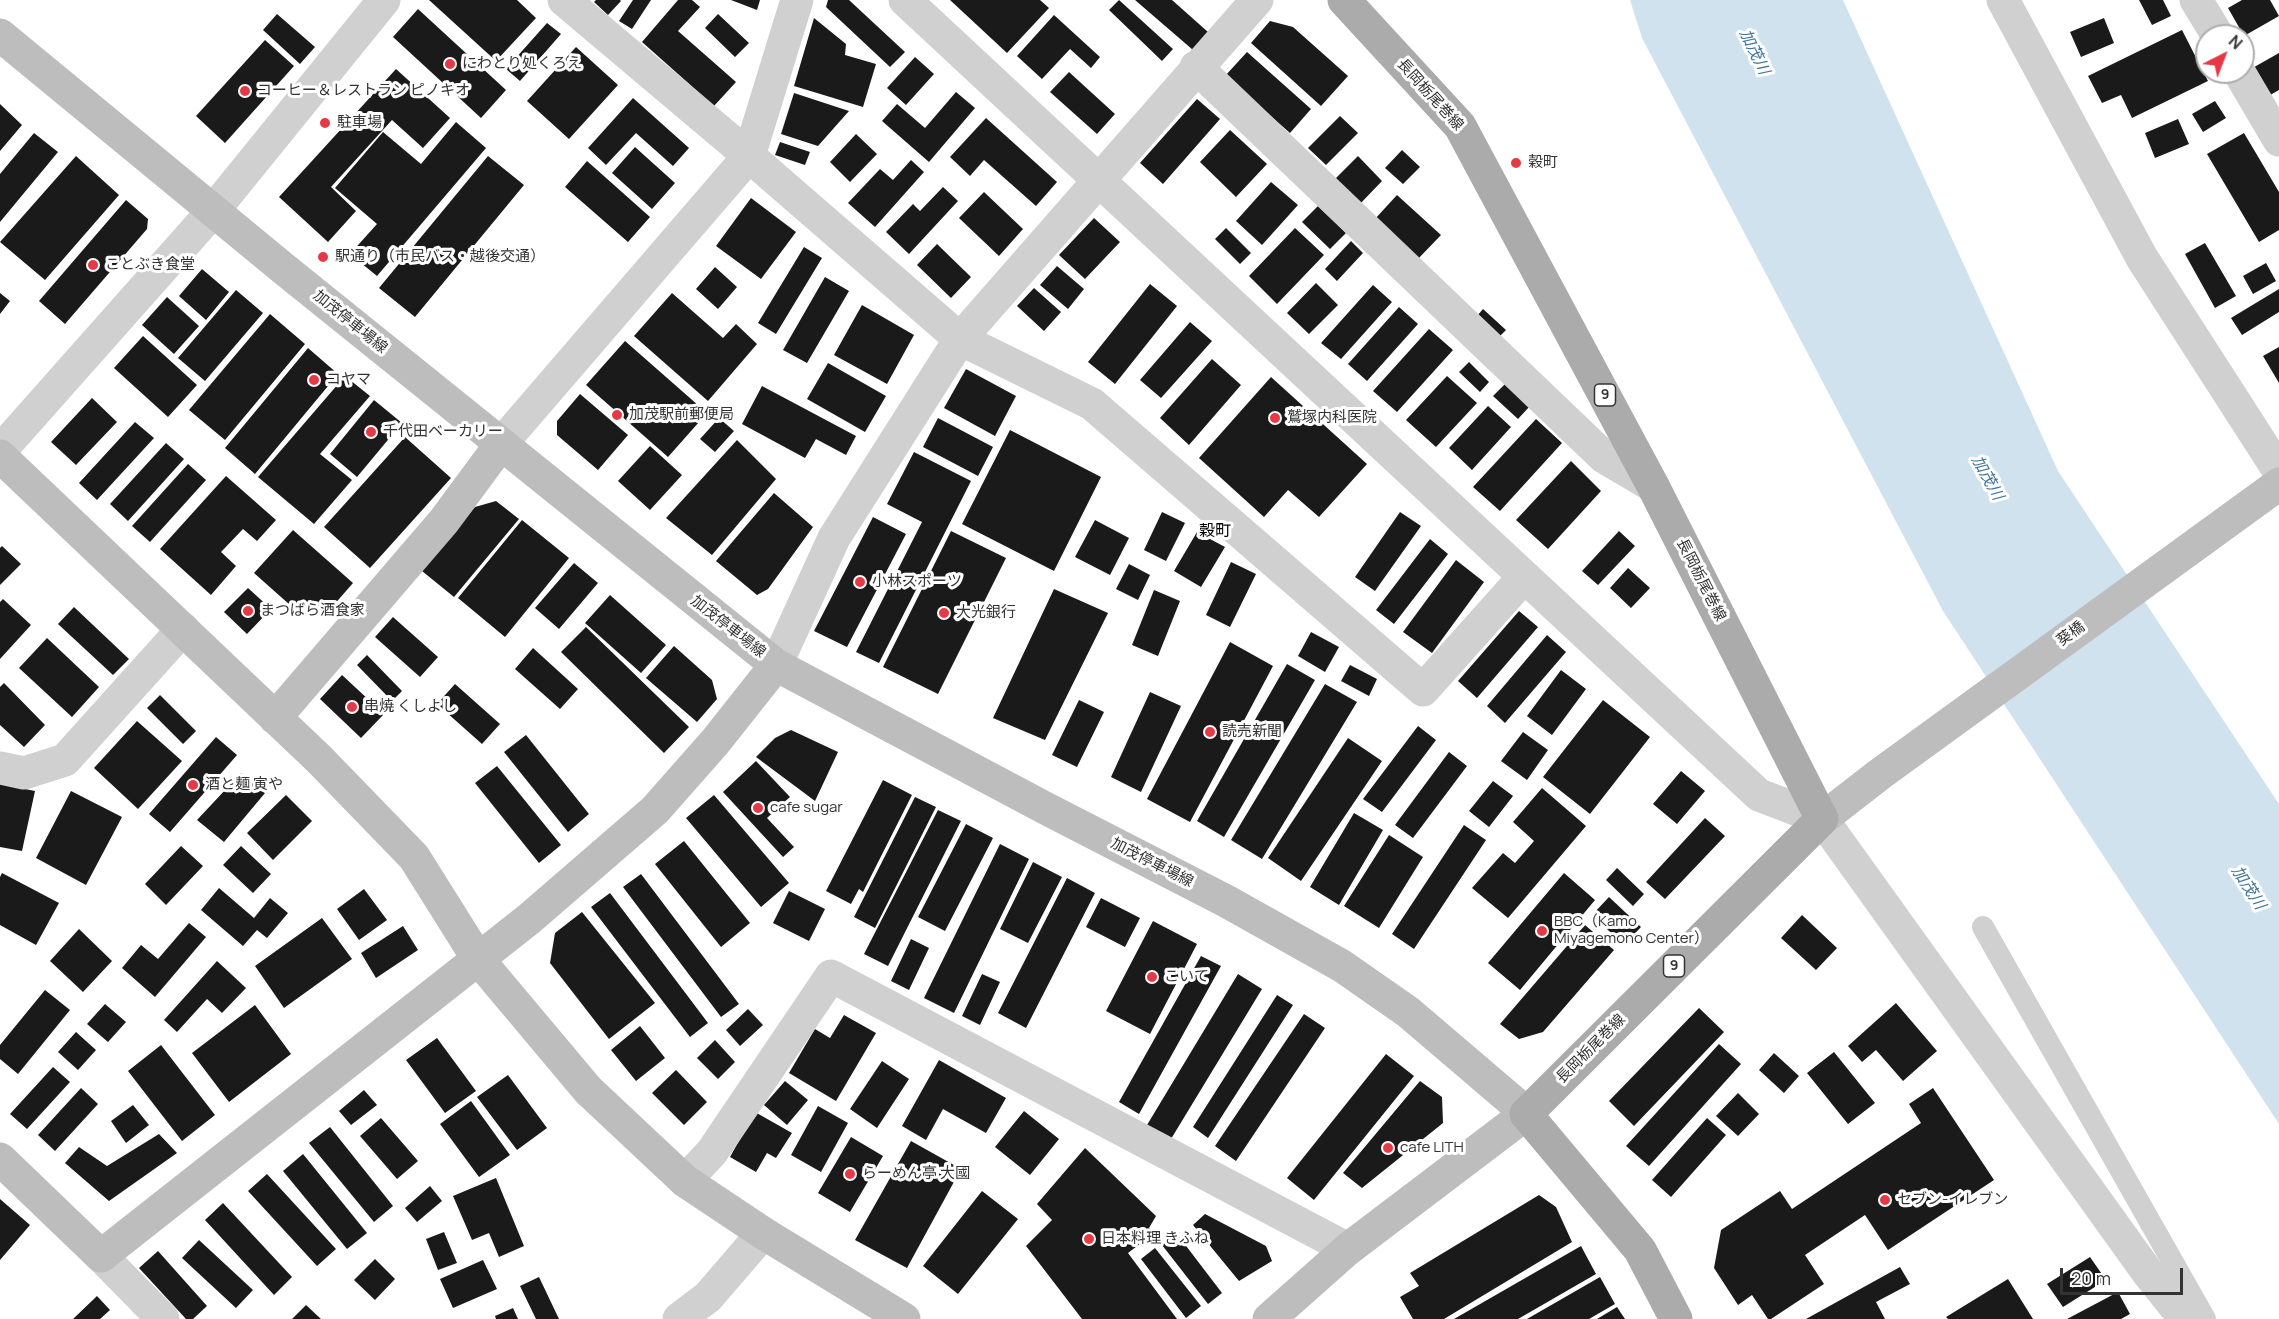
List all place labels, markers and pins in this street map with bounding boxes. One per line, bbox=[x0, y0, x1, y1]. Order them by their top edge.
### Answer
place label: にわとり処くろえ bbox=[462, 55, 582, 73]
marker: にわとり処くろえ bbox=[443, 57, 457, 71]
place label: コーヒー＆レストラン ピノキオ bbox=[257, 82, 470, 100]
marker: コーヒー＆レストラン ピノキオ bbox=[238, 84, 252, 98]
place label: 駐車場 bbox=[337, 114, 382, 132]
marker: 駐車場 bbox=[318, 116, 332, 130]
place label: 穀町 bbox=[1528, 154, 1558, 172]
marker: 穀町 bbox=[1509, 156, 1523, 170]
place label: 駅通り（市民バス・越後交通） bbox=[335, 248, 545, 266]
marker: 駅通り（市民バス・越後交通） bbox=[316, 250, 330, 264]
place label: ことぶき食堂 bbox=[105, 256, 195, 274]
marker: ことぶき食堂 bbox=[86, 258, 100, 272]
place label: コヤマ bbox=[326, 371, 371, 389]
marker: コヤマ bbox=[307, 373, 321, 387]
place label: 加茂駅前郵便局 bbox=[629, 406, 734, 424]
marker: 加茂駅前郵便局 bbox=[610, 408, 624, 422]
place label: 鷲塚内科医院 bbox=[1287, 409, 1377, 427]
marker: 鷲塚内科医院 bbox=[1268, 411, 1282, 425]
place label: 千代田ベーカリー bbox=[383, 423, 503, 441]
marker: 千代田ベーカリー bbox=[364, 425, 378, 439]
place label: 小林スポーツ bbox=[872, 573, 962, 591]
marker: 小林スポーツ bbox=[853, 575, 867, 589]
place label: まつばら酒食家 bbox=[260, 602, 365, 620]
marker: まつばら酒食家 bbox=[241, 604, 255, 618]
place label: 大光銀行 bbox=[956, 604, 1016, 622]
marker: 大光銀行 bbox=[937, 606, 951, 620]
place label: 串焼 くしよし bbox=[364, 698, 457, 716]
marker: 串焼 くしよし bbox=[345, 700, 359, 714]
place label: 読売新聞 bbox=[1222, 723, 1282, 741]
marker: 読売新聞 bbox=[1203, 725, 1217, 739]
place label: 酒と麺 寅や bbox=[205, 776, 283, 794]
marker: 酒と麺 寅や bbox=[186, 778, 200, 792]
place label: cafe sugar bbox=[770, 799, 843, 817]
marker: cafe sugar bbox=[751, 801, 765, 815]
place label: BBC（Kamo Miyagemono Center） bbox=[1554, 913, 1709, 948]
marker: BBC（Kamo Miyagemono Center） bbox=[1535, 924, 1549, 938]
place label: こいて bbox=[1164, 968, 1209, 986]
marker: こいて bbox=[1145, 970, 1159, 984]
place label: cafe LITH bbox=[1400, 1139, 1464, 1157]
marker: cafe LITH bbox=[1381, 1141, 1395, 1155]
place label: らーめん亭 大國 bbox=[862, 1165, 970, 1183]
marker: らーめん亭 大國 bbox=[843, 1167, 857, 1181]
place label: セブン-イレブン bbox=[1897, 1191, 2008, 1209]
marker: セブン-イレブン bbox=[1878, 1193, 1892, 1207]
place label: 日本料理 きふね bbox=[1101, 1230, 1209, 1248]
marker: 日本料理 きふね bbox=[1082, 1232, 1096, 1246]

